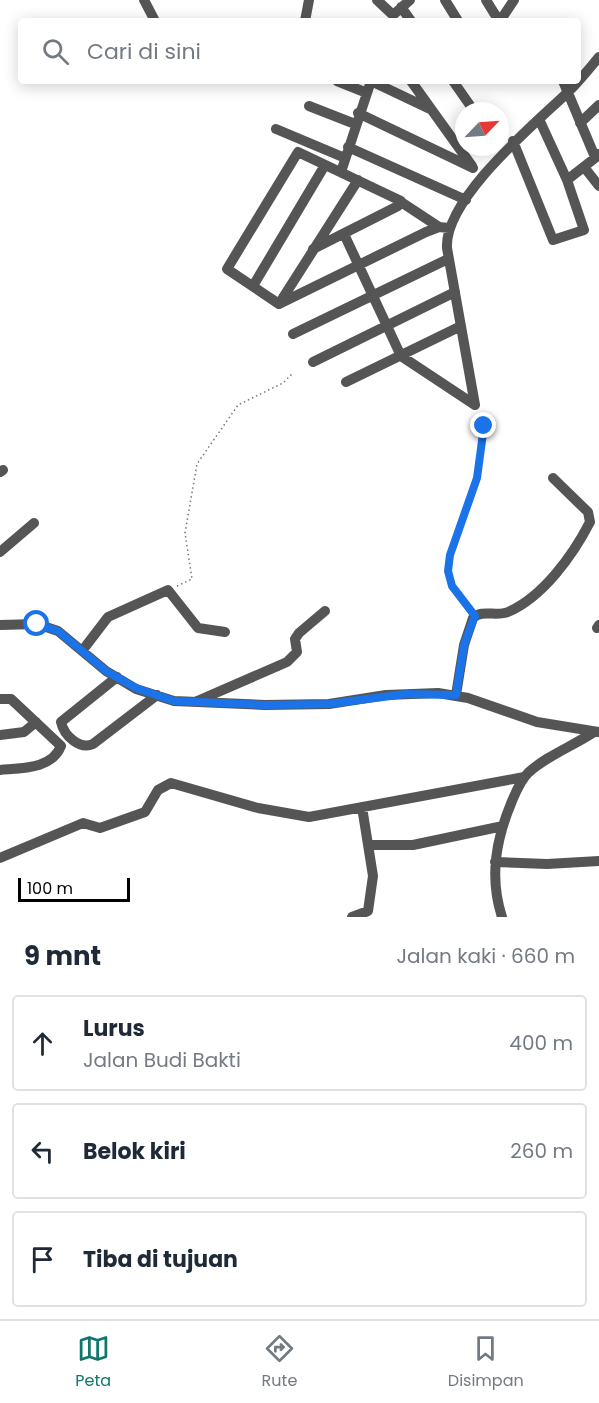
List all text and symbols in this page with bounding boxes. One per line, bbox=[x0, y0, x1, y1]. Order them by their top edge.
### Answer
search box bbox=[18, 18, 581, 84]
icon: search bbox=[39, 35, 72, 68]
text: Cari di sini bbox=[87, 36, 201, 67]
north arrow bbox=[455, 102, 509, 156]
route end bbox=[470, 412, 496, 438]
route start bbox=[23, 610, 49, 636]
scale bar bbox=[18, 875, 130, 902]
text: 100 m bbox=[27, 877, 73, 900]
text: 9 mnt bbox=[24, 938, 101, 974]
text: Jalan kaki · 660 m bbox=[396, 942, 575, 970]
text: Lurus bbox=[83, 1013, 145, 1044]
icon: ahead bbox=[26, 1027, 59, 1060]
text: 400 m bbox=[509, 1029, 573, 1057]
text: Jalan Budi Bakti bbox=[83, 1046, 241, 1074]
icon: left bbox=[26, 1135, 59, 1168]
text: Belok kiri bbox=[83, 1136, 186, 1167]
text: 260 m bbox=[510, 1137, 573, 1165]
icon: arrive bbox=[26, 1243, 59, 1276]
text: Tiba di tujuan bbox=[83, 1244, 238, 1275]
tab: Peta bbox=[75, 1332, 111, 1393]
tab: Rute bbox=[262, 1332, 297, 1393]
tab: Disimpan bbox=[448, 1332, 524, 1393]

